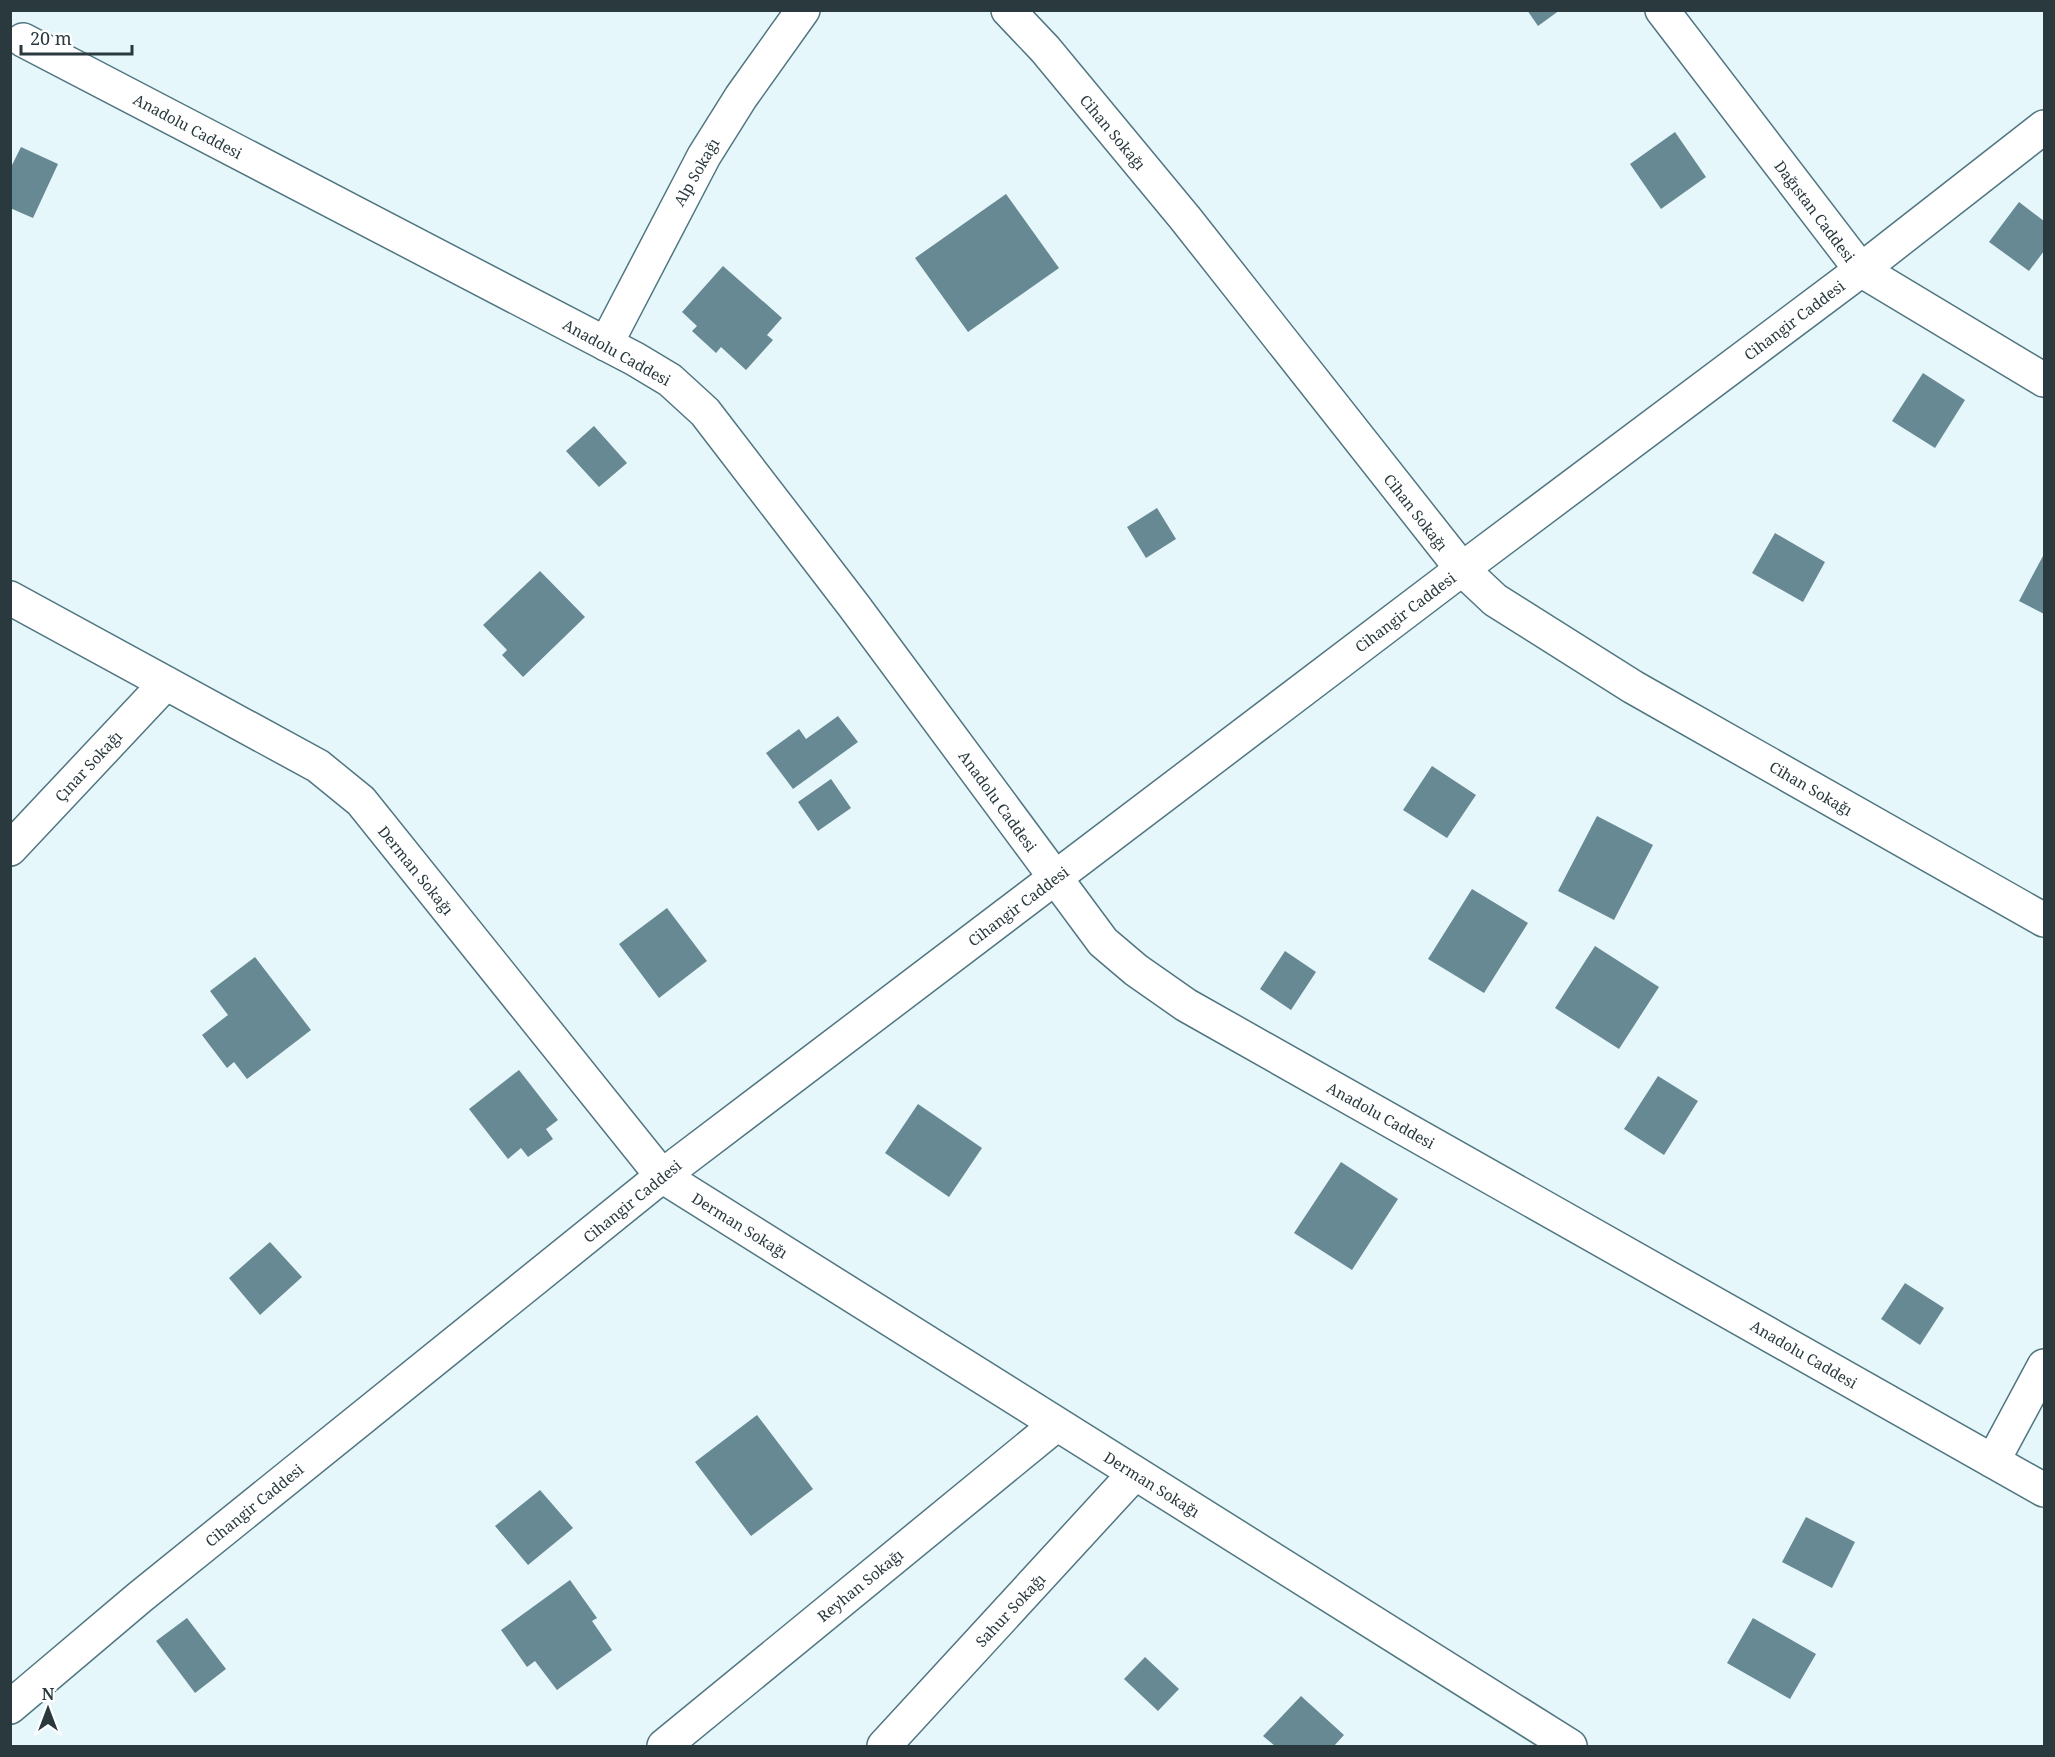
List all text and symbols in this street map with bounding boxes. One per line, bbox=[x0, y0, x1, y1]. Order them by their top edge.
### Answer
scale bar bbox=[21, 18, 132, 56]
text: 20 m bbox=[30, 26, 72, 50]
street label: Anadolu Caddesi bbox=[130, 89, 246, 163]
street label: Cihan Sokağı bbox=[1076, 90, 1151, 174]
street label: Alp Sokağı bbox=[669, 134, 724, 210]
street label: Dağıstan Caddesi bbox=[1770, 156, 1860, 266]
street label: Cihangir Caddesi bbox=[1740, 275, 1849, 364]
street label: Anadolu Caddesi bbox=[560, 314, 675, 390]
street label: Cihan Sokağı bbox=[1380, 469, 1452, 555]
street label: Cihangir Caddesi bbox=[1351, 567, 1460, 656]
street label: Çınar Sokağı bbox=[50, 726, 126, 806]
street label: Anadolu Caddesi bbox=[955, 746, 1042, 856]
street label: Cihan Sokağı bbox=[1766, 756, 1856, 820]
street label: Derman Sokağı bbox=[374, 821, 458, 919]
street label: Cihangir Caddesi bbox=[964, 861, 1073, 950]
street label: Anadolu Caddesi bbox=[1324, 1077, 1439, 1153]
street label: Cihangir Caddesi bbox=[579, 1155, 686, 1247]
street label: Derman Sokağı bbox=[688, 1188, 792, 1262]
street label: Anadolu Caddesi bbox=[1747, 1315, 1861, 1393]
street label: Derman Sokağı bbox=[1100, 1447, 1204, 1521]
street label: Cihangir Caddesi bbox=[201, 1459, 308, 1551]
street label: Reyhan Sokağı bbox=[813, 1544, 907, 1626]
street label: Sahur Sokağı bbox=[971, 1569, 1049, 1651]
north arrow bbox=[18, 1679, 78, 1739]
text: N bbox=[42, 1683, 55, 1705]

